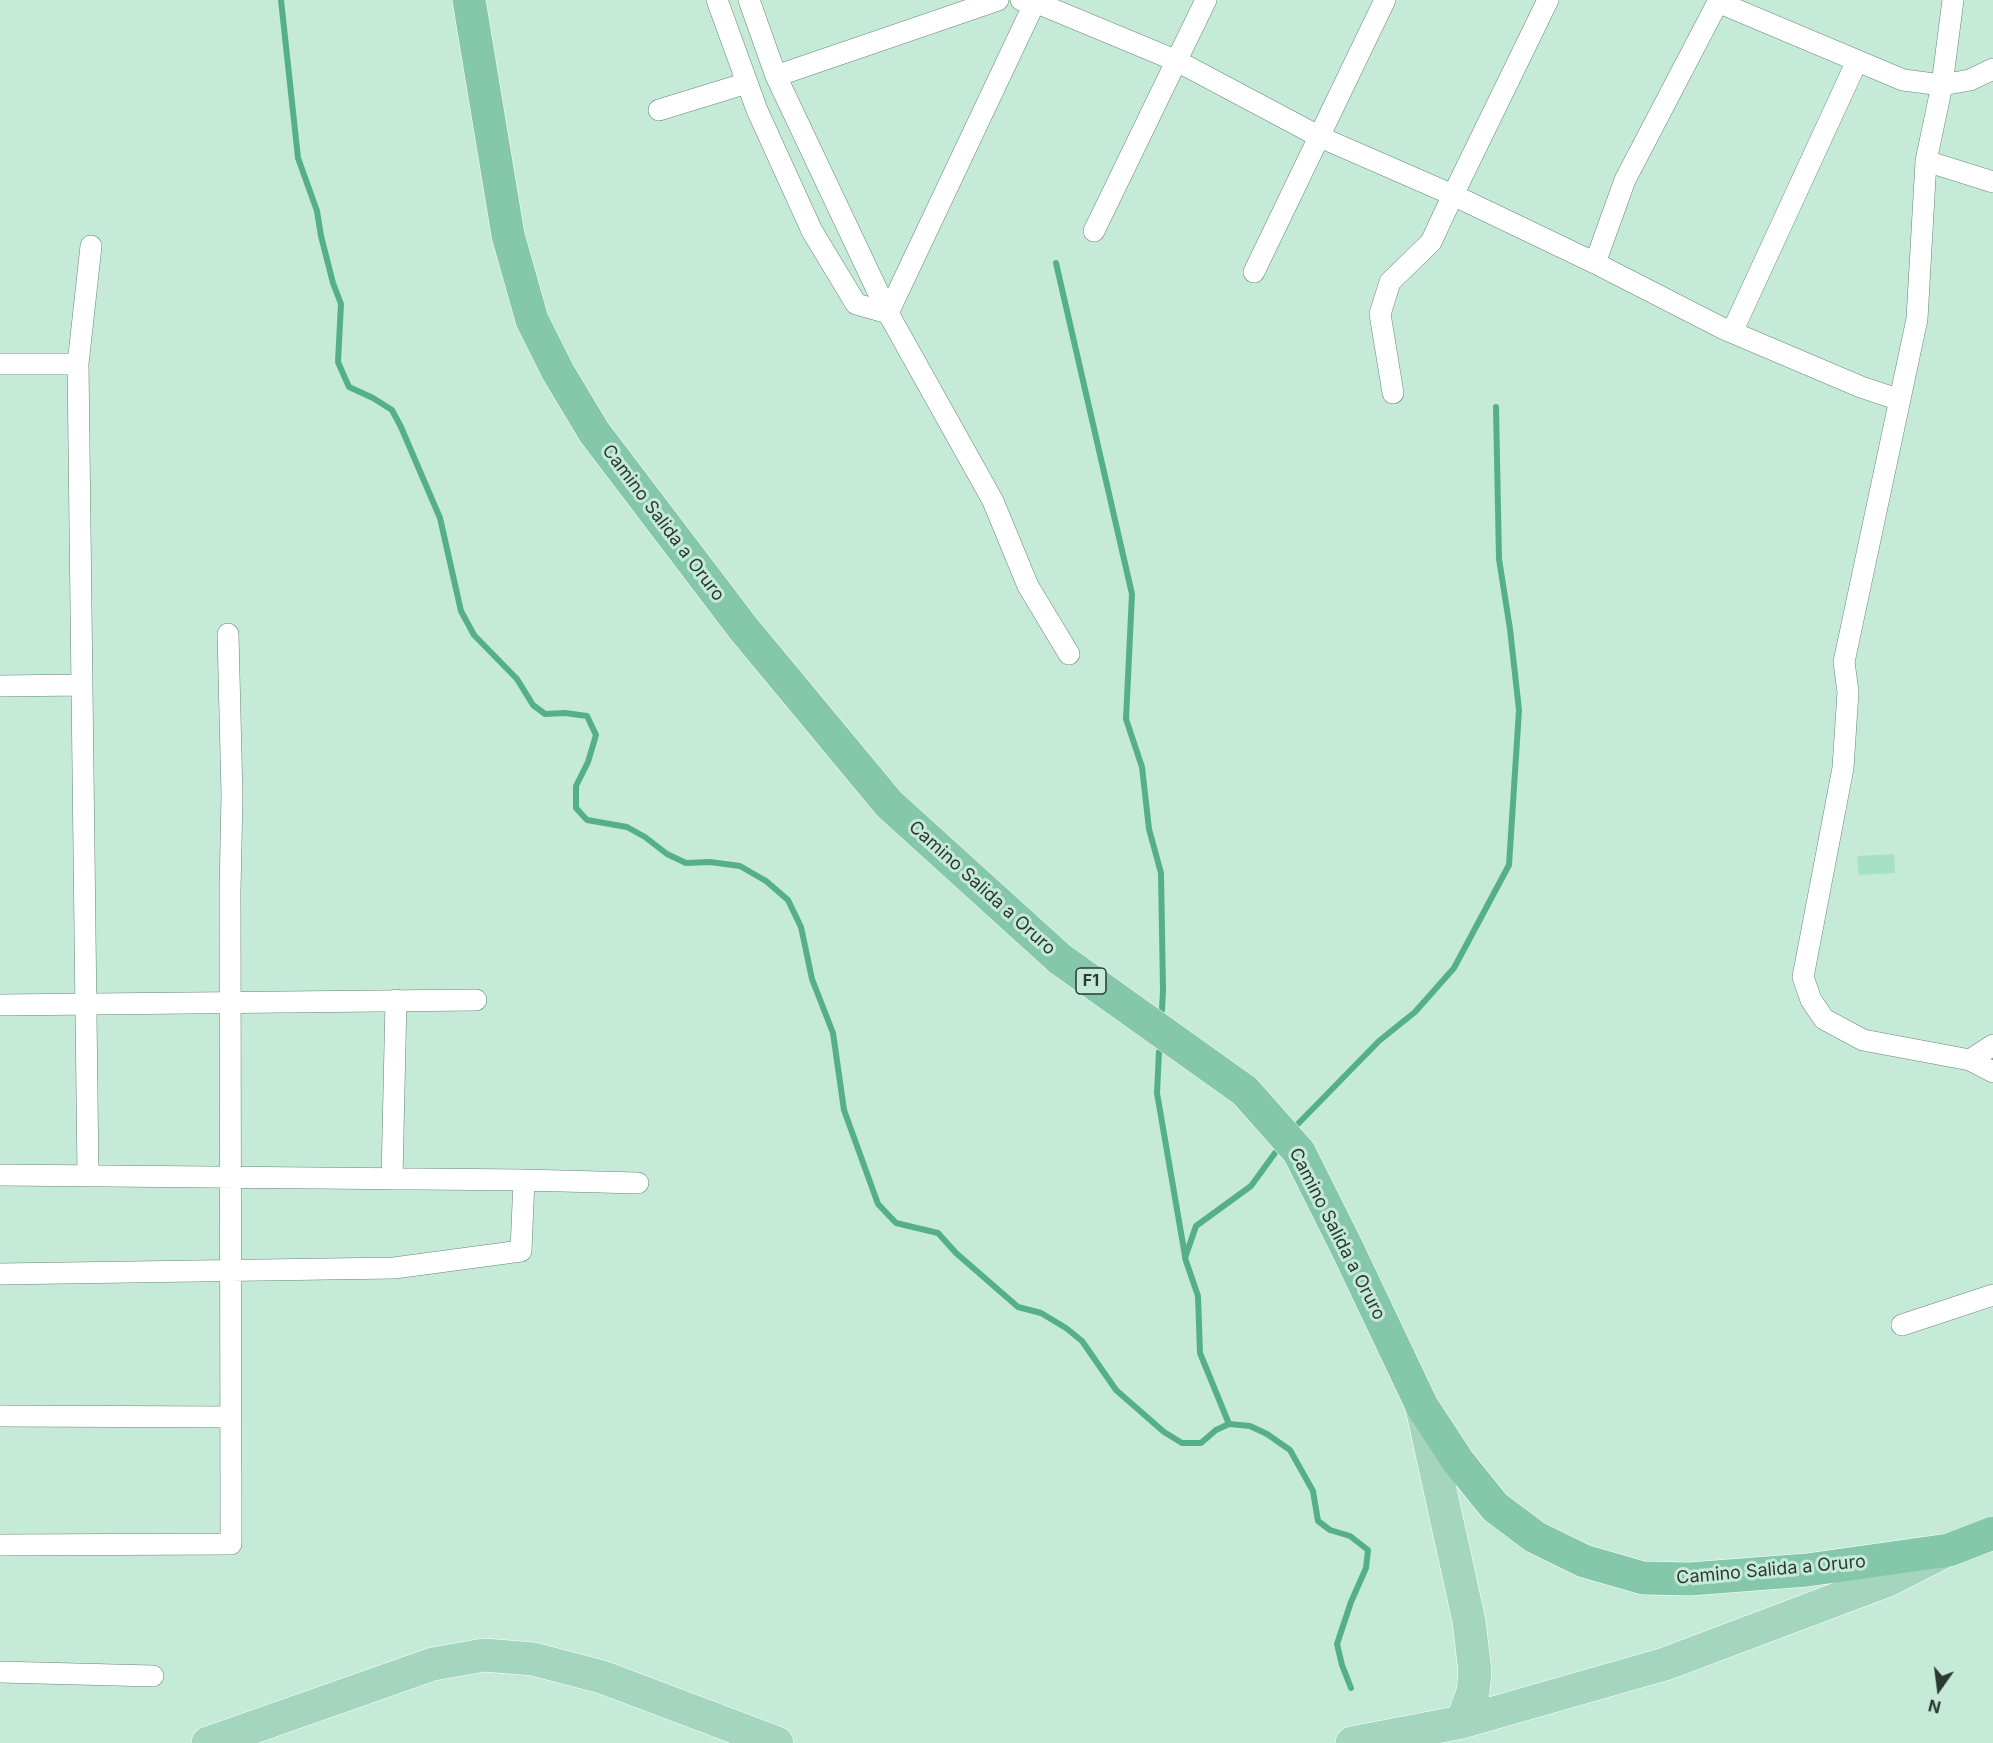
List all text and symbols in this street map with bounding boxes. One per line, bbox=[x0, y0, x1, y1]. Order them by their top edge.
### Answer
street label: Camino Salida a Oruro bbox=[597, 441, 729, 605]
street label: Camino Salida a Oruro bbox=[904, 816, 1060, 960]
road number: F1 bbox=[1076, 968, 1106, 994]
street label: Camino Salida a Oruro bbox=[1284, 1144, 1390, 1324]
street label: Camino Salida a Oruro bbox=[1675, 1551, 1867, 1589]
north arrow bbox=[1909, 1659, 1969, 1719]
text: N bbox=[1926, 1695, 1943, 1718]

